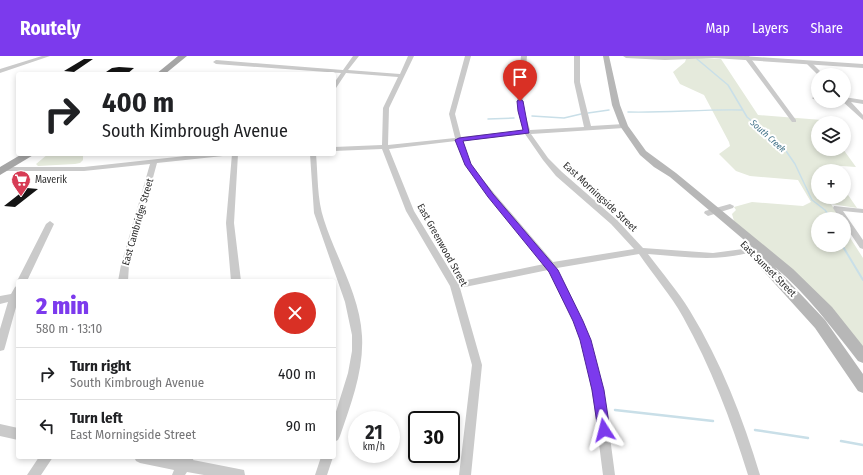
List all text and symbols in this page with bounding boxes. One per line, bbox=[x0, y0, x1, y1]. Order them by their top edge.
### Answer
text: Routely bbox=[20, 17, 80, 40]
text: Map bbox=[706, 20, 730, 37]
text: Layers bbox=[752, 20, 788, 37]
text: Share bbox=[810, 20, 843, 37]
pin bbox=[503, 60, 537, 101]
icon: arrive bbox=[509, 66, 531, 88]
map controls bbox=[811, 68, 851, 252]
button: search bbox=[811, 68, 851, 108]
text: 400 m bbox=[102, 86, 174, 119]
icon: right bbox=[36, 88, 88, 140]
button: layers bbox=[811, 116, 851, 156]
water label: South Creek bbox=[748, 117, 788, 155]
text: South Kimbrough Avenue bbox=[102, 120, 288, 142]
street label: East Morningside Street bbox=[560, 160, 640, 235]
button: + bbox=[811, 164, 851, 204]
supermarket icon: Maverik bbox=[10, 169, 32, 197]
place label: Maverik bbox=[35, 174, 67, 186]
street label: East Cambridge Street bbox=[120, 176, 156, 267]
street label: East Greenwood Street bbox=[414, 202, 470, 289]
button: − bbox=[811, 212, 851, 252]
street label: East Sunset Street bbox=[738, 239, 799, 300]
text: 2 min bbox=[36, 292, 89, 320]
button: close bbox=[274, 292, 316, 334]
text: 580 m · 13:10 bbox=[36, 321, 102, 336]
text: Turn right bbox=[70, 357, 131, 375]
icon: right bbox=[36, 363, 58, 385]
text: 400 m bbox=[278, 365, 316, 383]
text: South Kimbrough Avenue bbox=[70, 375, 204, 390]
text: Turn left bbox=[70, 409, 123, 427]
position arrow bbox=[583, 409, 625, 451]
speed limit sign: 30 bbox=[408, 411, 460, 463]
icon: left bbox=[36, 415, 58, 437]
text: 90 m bbox=[286, 417, 316, 435]
text: 21 bbox=[365, 420, 383, 444]
text: East Morningside Street bbox=[70, 427, 196, 442]
text: km/h bbox=[363, 441, 385, 453]

